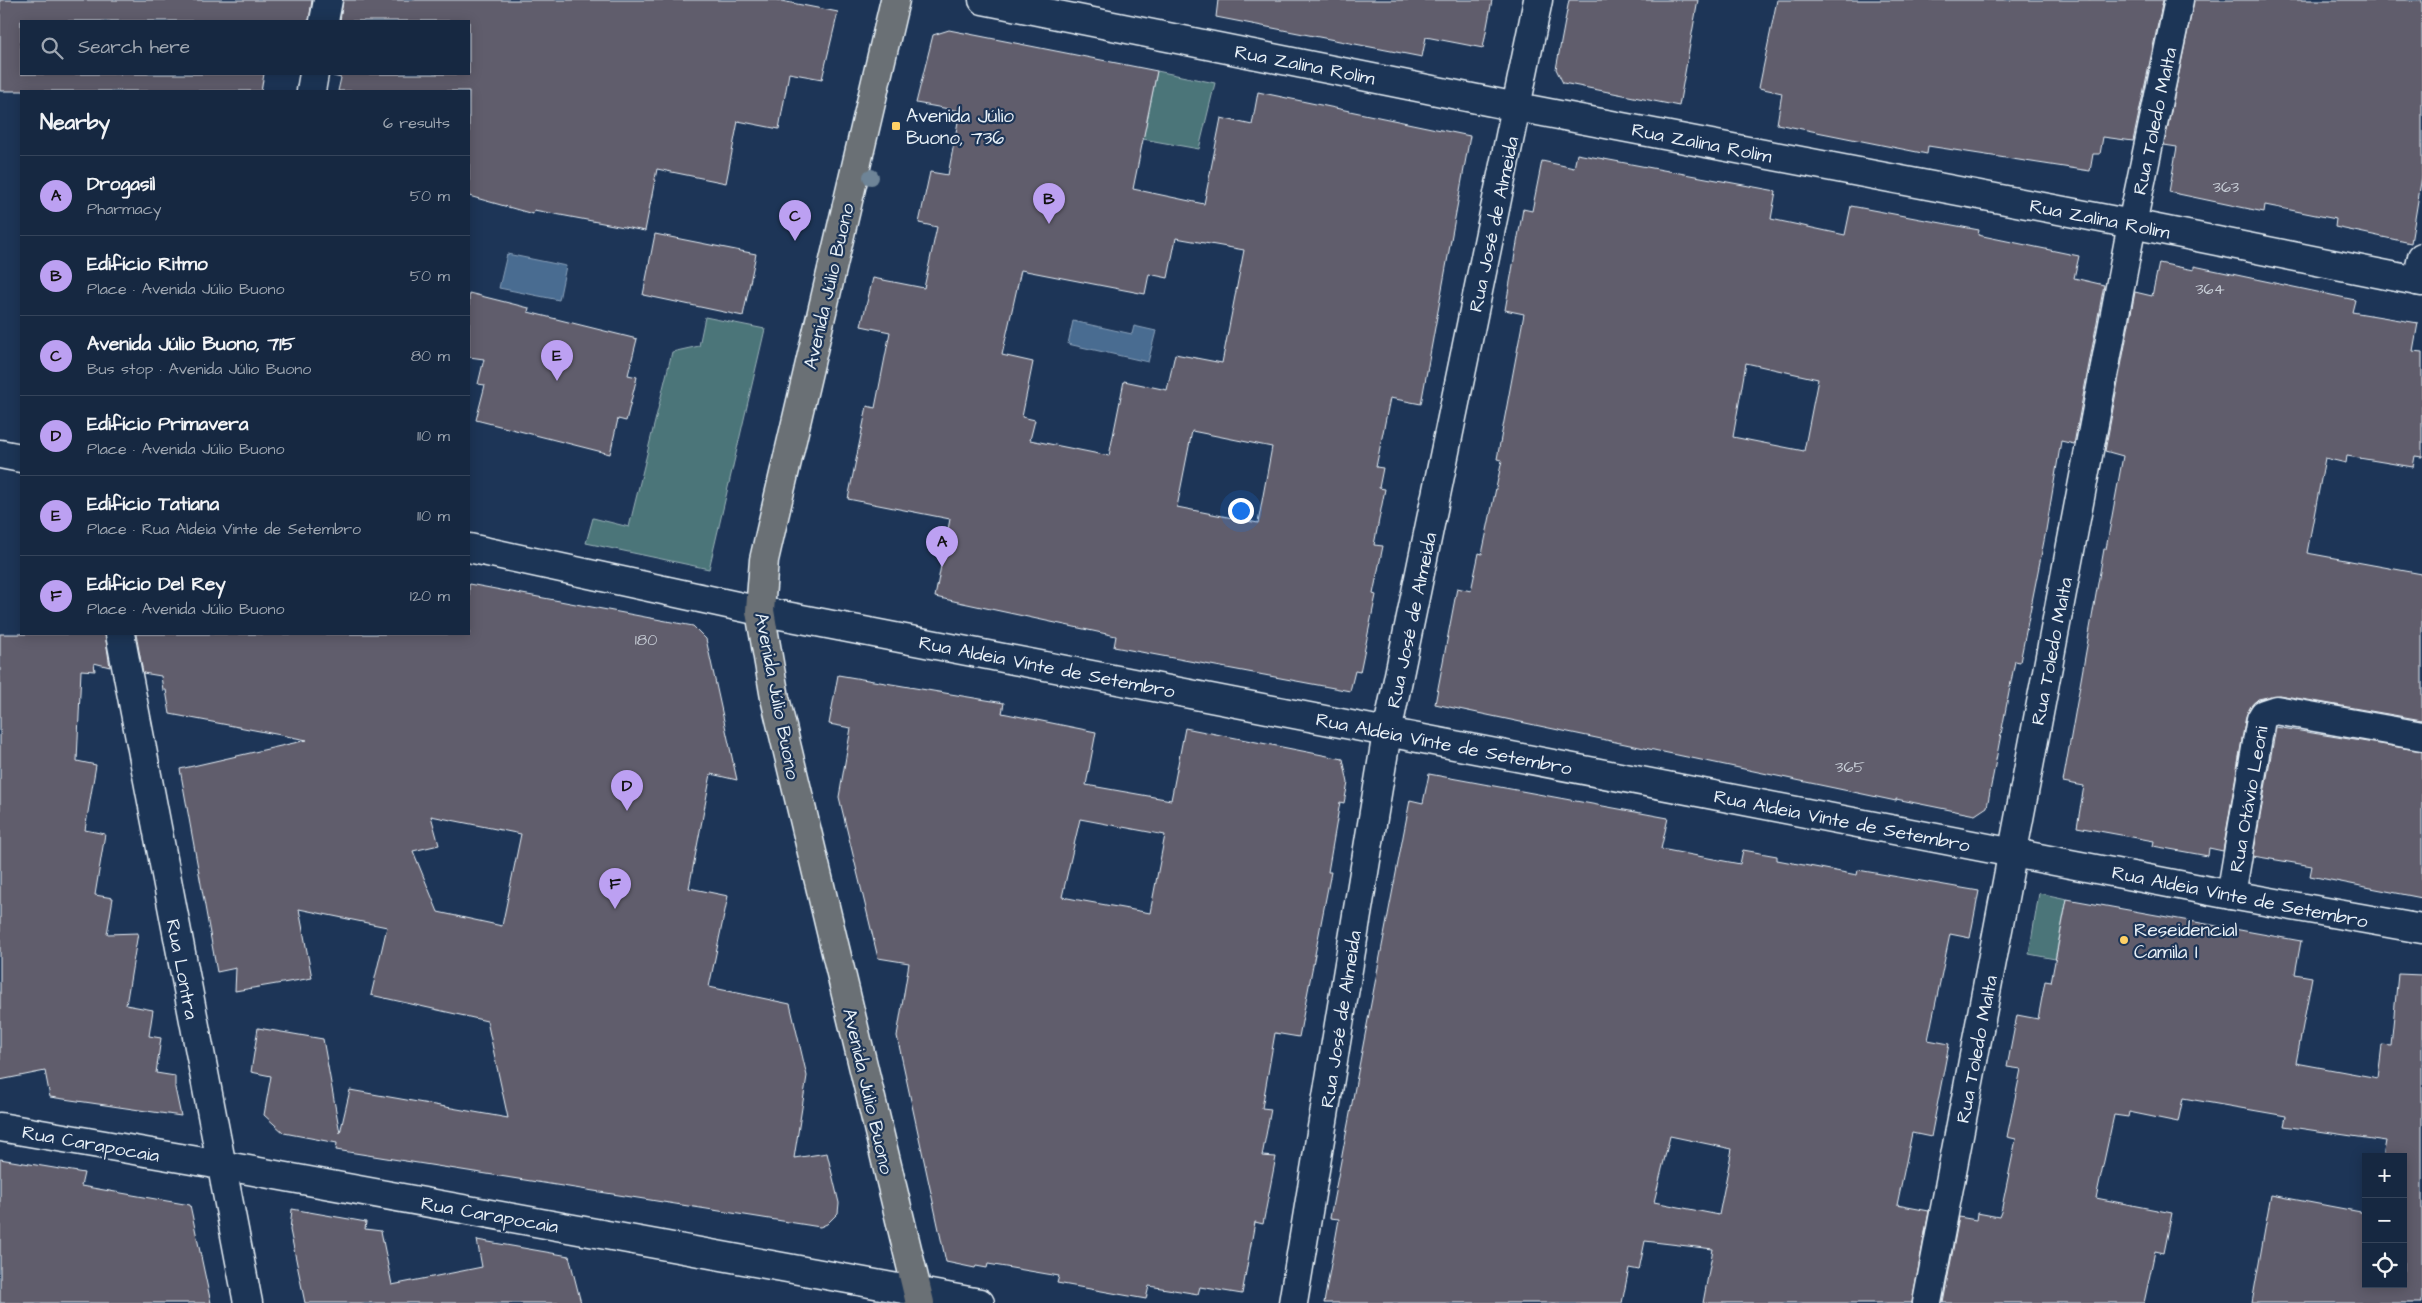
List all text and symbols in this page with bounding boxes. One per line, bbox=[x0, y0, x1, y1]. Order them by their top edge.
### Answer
search box bbox=[20, 20, 470, 75]
icon: search bbox=[38, 34, 66, 62]
text: Search here bbox=[78, 34, 190, 61]
street label: Rua Zalina Rolim bbox=[1232, 39, 1377, 92]
street label: Rua Toledo Malta bbox=[2127, 45, 2184, 197]
place label: Avenida Júlio Buono, 736 bbox=[906, 103, 1014, 152]
text: Nearby bbox=[40, 108, 110, 137]
text: 6 results bbox=[383, 112, 450, 134]
street label: Rua Zalina Rolim bbox=[1629, 117, 1774, 170]
marker: Avenida Júlio Buono, 736 bbox=[890, 120, 902, 132]
street label: Rua José de Almeida bbox=[1463, 134, 1526, 315]
text: Drogasil bbox=[87, 171, 155, 198]
house number: 363 bbox=[2213, 176, 2239, 198]
pin: B bbox=[1033, 183, 1065, 224]
text: A bbox=[51, 185, 61, 207]
text: 50 m bbox=[410, 185, 450, 207]
street label: Rua Zalina Rolim bbox=[2027, 193, 2172, 246]
text: Pharmacy bbox=[87, 198, 162, 220]
pin: C bbox=[779, 200, 811, 241]
street label: Avenida Júlio Buono bbox=[797, 200, 862, 372]
text: Edifício Ritmo bbox=[87, 251, 208, 278]
text: B bbox=[50, 265, 62, 287]
text: 50 m bbox=[410, 265, 450, 287]
text: Place · Avenida Júlio Buono bbox=[87, 278, 285, 300]
house number: 364 bbox=[2195, 278, 2225, 300]
text: Avenida Júlio Buono, 715 bbox=[87, 331, 295, 358]
pin: E bbox=[541, 340, 573, 381]
text: C bbox=[50, 345, 62, 367]
text: 80 m bbox=[411, 345, 450, 367]
text: Bus stop · Avenida Júlio Buono bbox=[87, 358, 311, 380]
text: Edifício Primavera bbox=[87, 411, 248, 438]
text: D bbox=[51, 425, 61, 447]
text: 110 m bbox=[417, 425, 450, 447]
text: Place · Avenida Júlio Buono bbox=[87, 438, 285, 460]
text: Edifício Tatiana bbox=[87, 491, 219, 518]
your location bbox=[1228, 498, 1254, 524]
text: E bbox=[51, 505, 61, 527]
text: 110 m bbox=[417, 505, 450, 527]
text: Place · Rua Aldeia Vinte de Setembro bbox=[87, 518, 361, 540]
pin: A bbox=[926, 526, 958, 567]
street label: Rua José de Almeida bbox=[1381, 530, 1444, 711]
text: Edifício Del Rey bbox=[87, 571, 226, 598]
street label: Rua Toledo Malta bbox=[2025, 575, 2080, 727]
text: F bbox=[50, 585, 62, 607]
text: 120 m bbox=[410, 585, 450, 607]
text: Place · Avenida Júlio Buono bbox=[87, 598, 285, 620]
street label: Avenida Júlio Buono bbox=[747, 610, 806, 782]
house number: 180 bbox=[635, 629, 657, 651]
street label: Rua Aldeia Vinte de Setembro bbox=[916, 629, 1177, 706]
street label: Rua Aldeia Vinte de Setembro bbox=[1313, 706, 1574, 783]
street label: Rua Otávio Leoni bbox=[2223, 724, 2276, 875]
house number: 365 bbox=[1835, 756, 1865, 778]
pin: D bbox=[611, 770, 643, 811]
street label: Rua Aldeia Vinte de Setembro bbox=[1711, 783, 1972, 860]
street label: Rua Aldeia Vinte de Setembro bbox=[2109, 859, 2370, 936]
pin: F bbox=[599, 868, 631, 909]
street label: Rua Lontra bbox=[159, 917, 205, 1022]
place label: Reseidencial Camila I bbox=[2134, 917, 2238, 966]
street label: Rua José de Almeida bbox=[1314, 929, 1369, 1110]
marker: Reseidencial Camila I bbox=[2118, 934, 2130, 946]
street label: Rua Toledo Malta bbox=[1950, 973, 2005, 1125]
street label: Avenida Júlio Buono bbox=[835, 1006, 900, 1177]
street label: Rua Carapocaia bbox=[20, 1119, 162, 1170]
map controls bbox=[2362, 1153, 2407, 1288]
button: + bbox=[2362, 1153, 2407, 1198]
street label: Rua Carapocaia bbox=[419, 1190, 561, 1241]
button: − bbox=[2362, 1198, 2407, 1243]
button: locate bbox=[2362, 1243, 2407, 1288]

